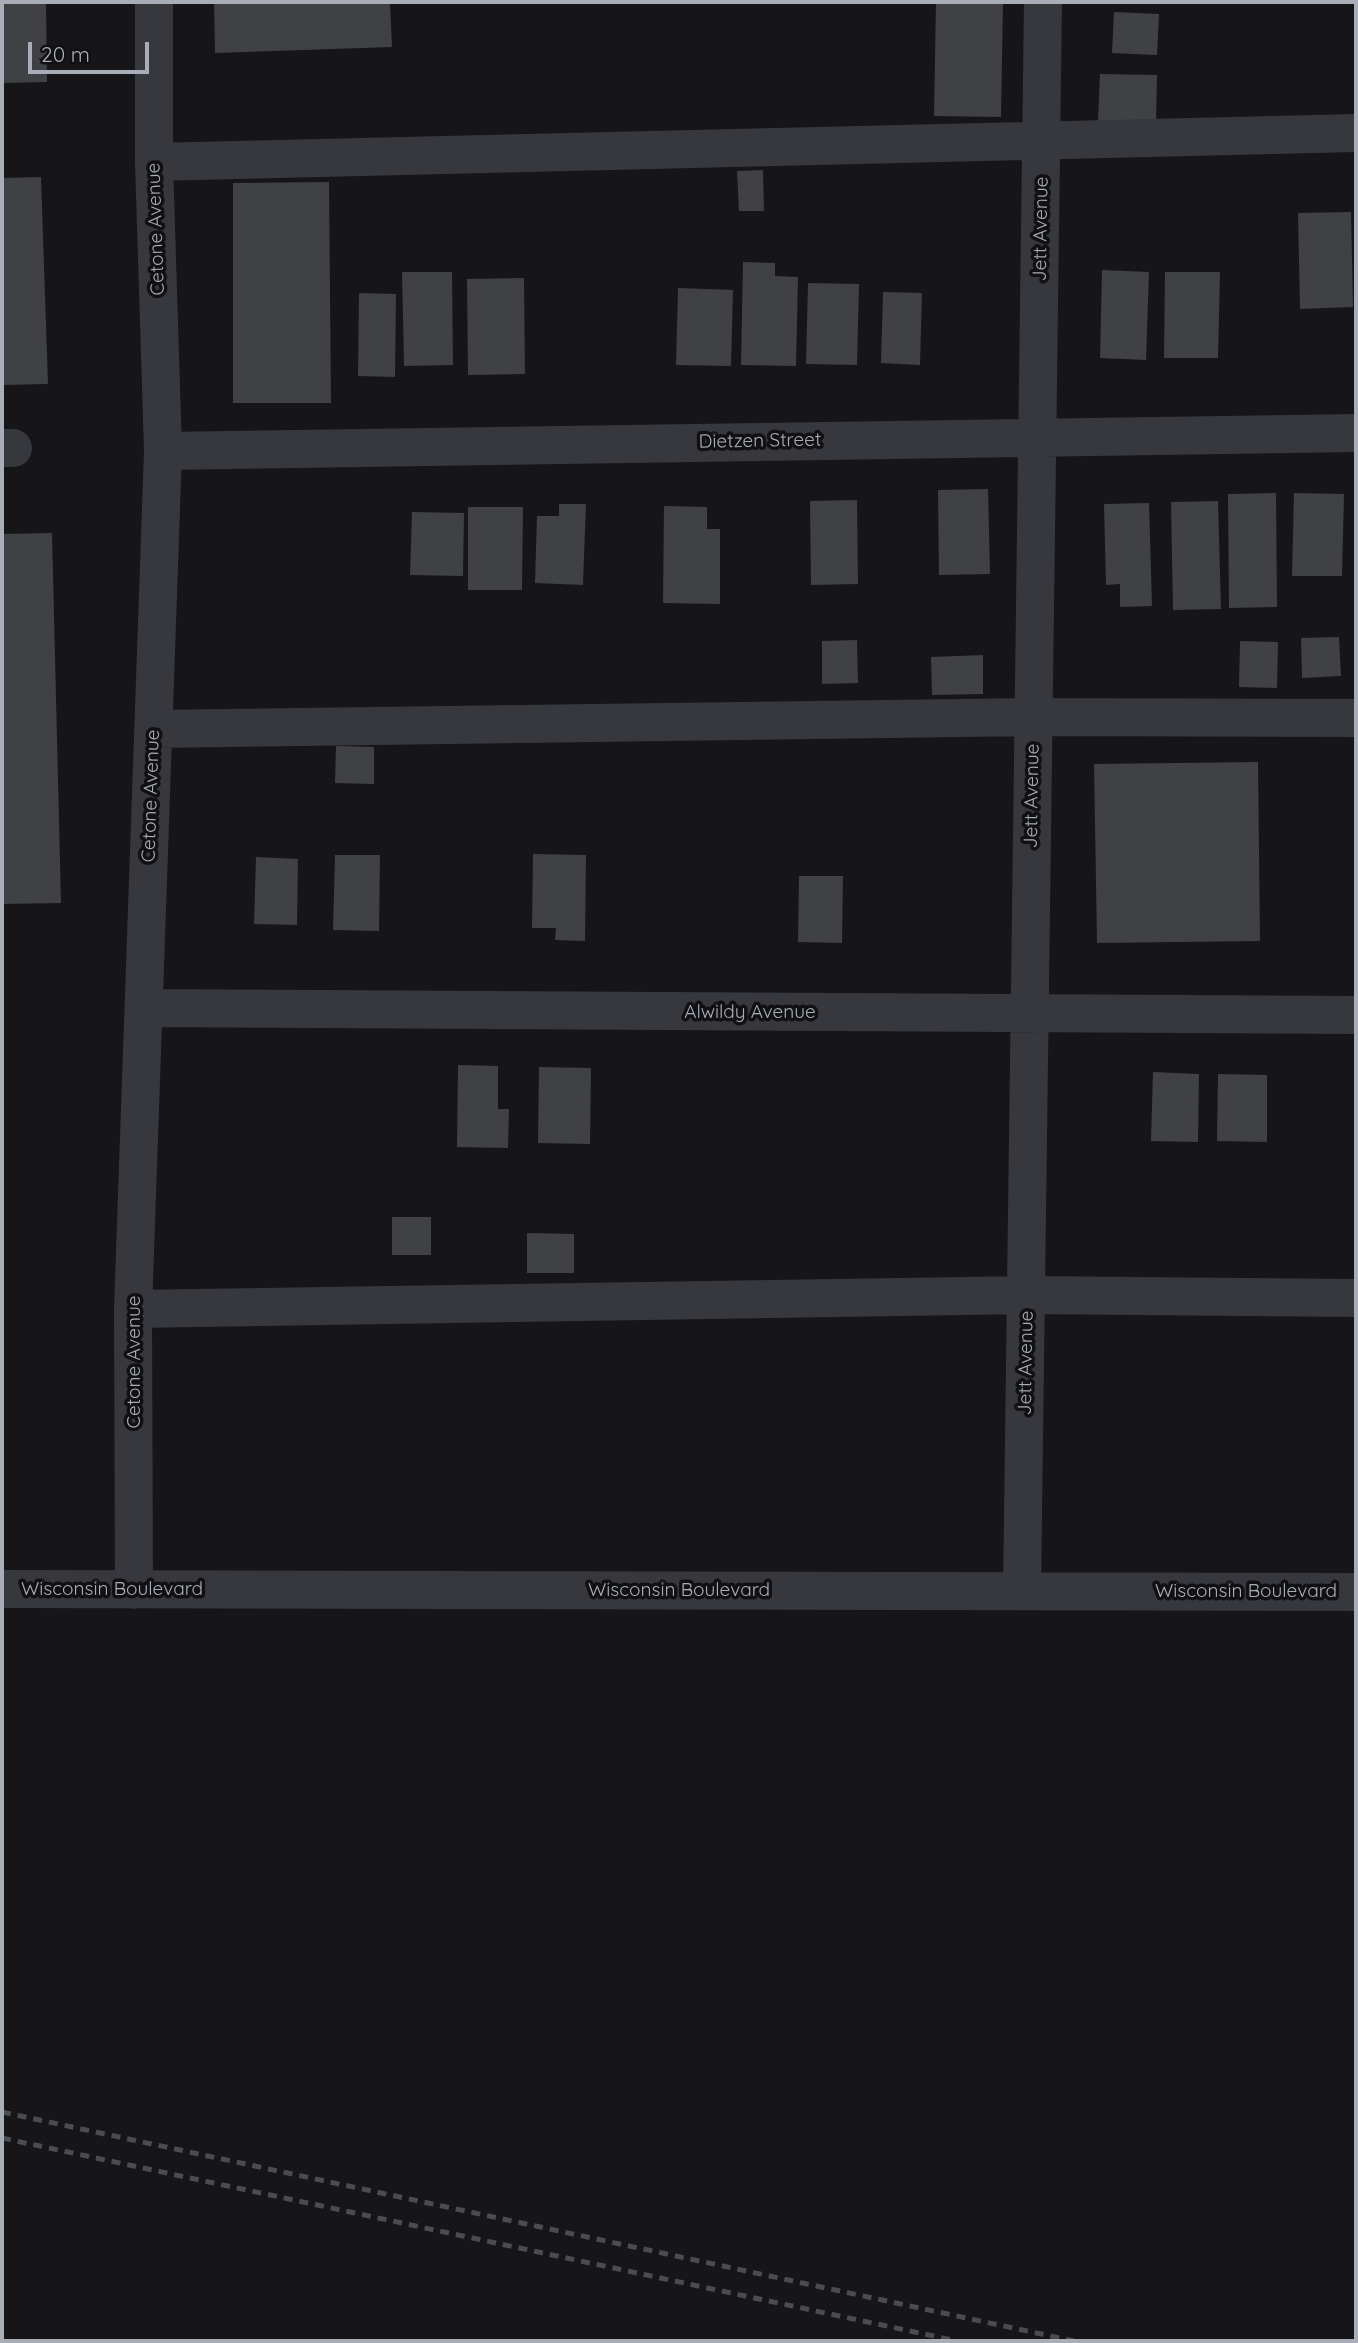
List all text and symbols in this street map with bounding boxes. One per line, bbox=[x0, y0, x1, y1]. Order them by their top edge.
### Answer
scale bar bbox=[32, 28, 152, 72]
text: 20 m bbox=[41, 41, 90, 67]
street label: Cetone Avenue bbox=[142, 162, 170, 296]
street label: Jett Avenue bbox=[1029, 176, 1053, 282]
street label: Dietzen Street bbox=[698, 429, 822, 453]
street label: Cetone Avenue bbox=[137, 729, 165, 863]
street label: Jett Avenue bbox=[1020, 743, 1044, 849]
street label: Alwildy Avenue bbox=[684, 1001, 816, 1023]
street label: Cetone Avenue bbox=[123, 1296, 145, 1428]
street label: Jett Avenue bbox=[1014, 1310, 1038, 1416]
street label: Wisconsin Boulevard bbox=[21, 1578, 203, 1600]
street label: Wisconsin Boulevard bbox=[588, 1579, 770, 1601]
street label: Wisconsin Boulevard bbox=[1155, 1580, 1337, 1602]

